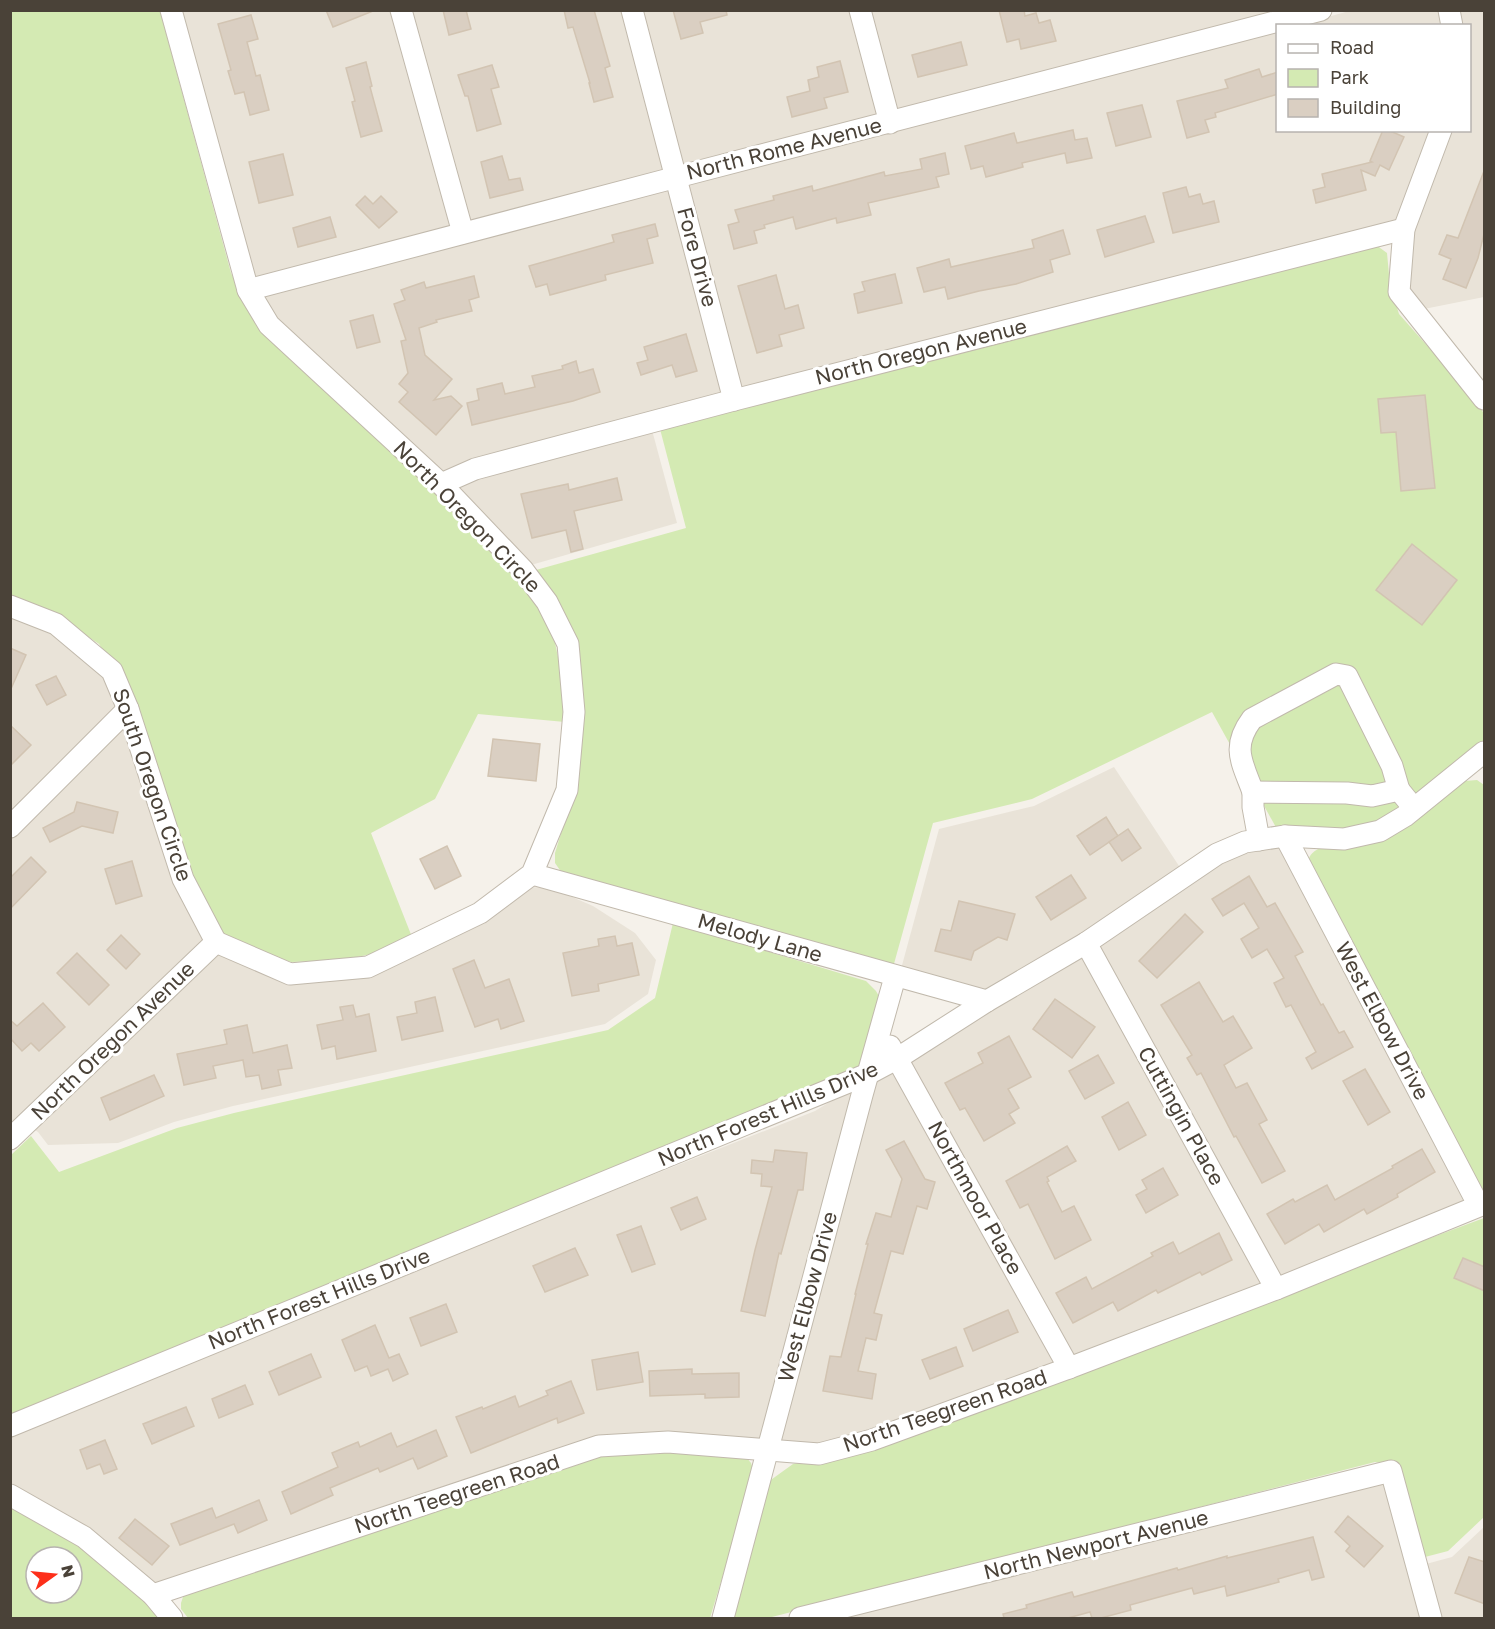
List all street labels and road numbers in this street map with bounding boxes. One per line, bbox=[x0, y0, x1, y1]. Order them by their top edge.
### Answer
street label: North Rome Avenue bbox=[683, 111, 884, 185]
street label: Fore Drive bbox=[672, 204, 724, 310]
street label: North Oregon Avenue bbox=[812, 312, 1029, 390]
street label: North Oregon Circle bbox=[389, 435, 547, 598]
street label: South Oregon Circle bbox=[108, 685, 198, 885]
street label: Melody Lane bbox=[695, 907, 826, 967]
street label: West Elbow Drive bbox=[1330, 937, 1436, 1104]
street label: North Oregon Avenue bbox=[25, 955, 199, 1125]
street label: Cuttingin Place bbox=[1133, 1042, 1231, 1190]
street label: North Forest Hills Drive bbox=[653, 1055, 882, 1171]
street label: Northmoor Place bbox=[923, 1116, 1029, 1279]
street label: West Elbow Drive bbox=[772, 1209, 842, 1385]
street label: North Forest Hills Drive bbox=[204, 1242, 433, 1355]
street label: North Teegreen Road bbox=[839, 1363, 1050, 1457]
street label: North Teegreen Road bbox=[351, 1448, 563, 1538]
street label: North Newport Avenue bbox=[981, 1504, 1211, 1585]

